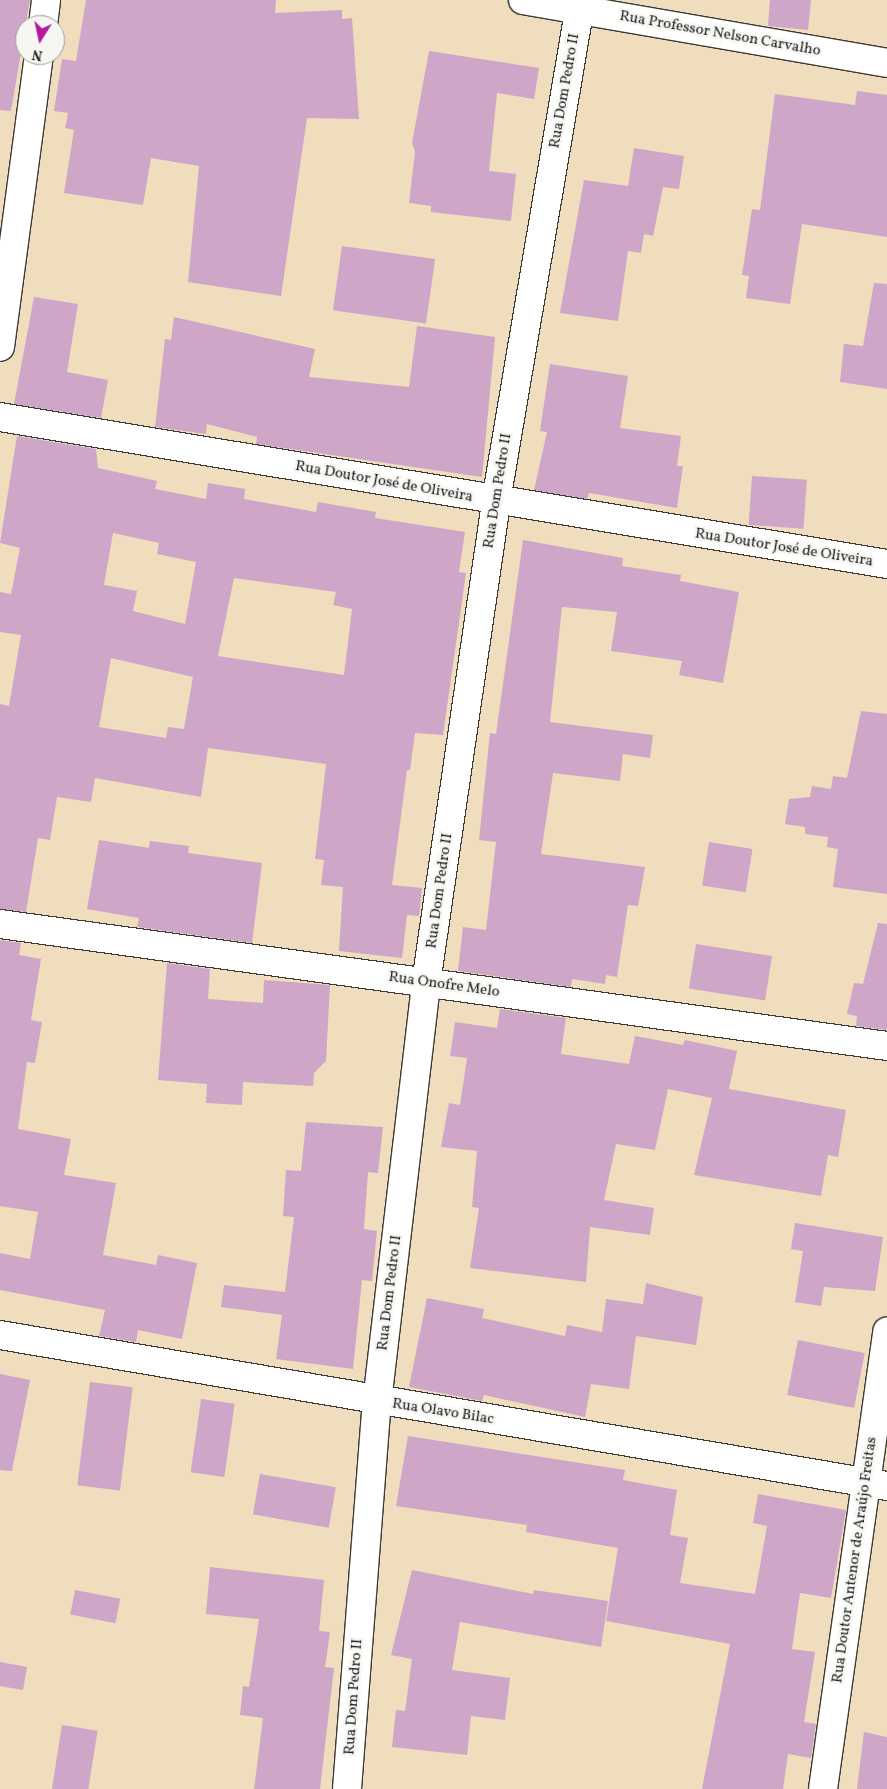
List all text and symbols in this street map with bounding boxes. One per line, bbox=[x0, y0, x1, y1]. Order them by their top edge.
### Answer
street label: Rua Professor Nelson Carvalho bbox=[618, 7, 822, 61]
north arrow bbox=[15, 15, 65, 65]
street label: Rua Dom Pedro II bbox=[546, 32, 584, 150]
text: N bbox=[31, 44, 44, 65]
street label: Rua Dom Pedro II bbox=[480, 432, 516, 550]
street label: Rua Doutor José de Oliveira bbox=[294, 458, 474, 506]
street label: Rua Doutor José de Oliveira bbox=[694, 525, 874, 571]
street label: Rua Dom Pedro II bbox=[423, 832, 457, 950]
street label: Rua Onofre Melo bbox=[387, 968, 501, 1002]
street label: Rua Dom Pedro II bbox=[374, 1234, 406, 1352]
street label: Rua Olavo Bilac bbox=[391, 1395, 495, 1429]
street label: Rua Doutor Antenor de Araújo Freitas bbox=[829, 1436, 881, 1684]
street label: Rua Dom Pedro II bbox=[341, 1638, 367, 1756]

